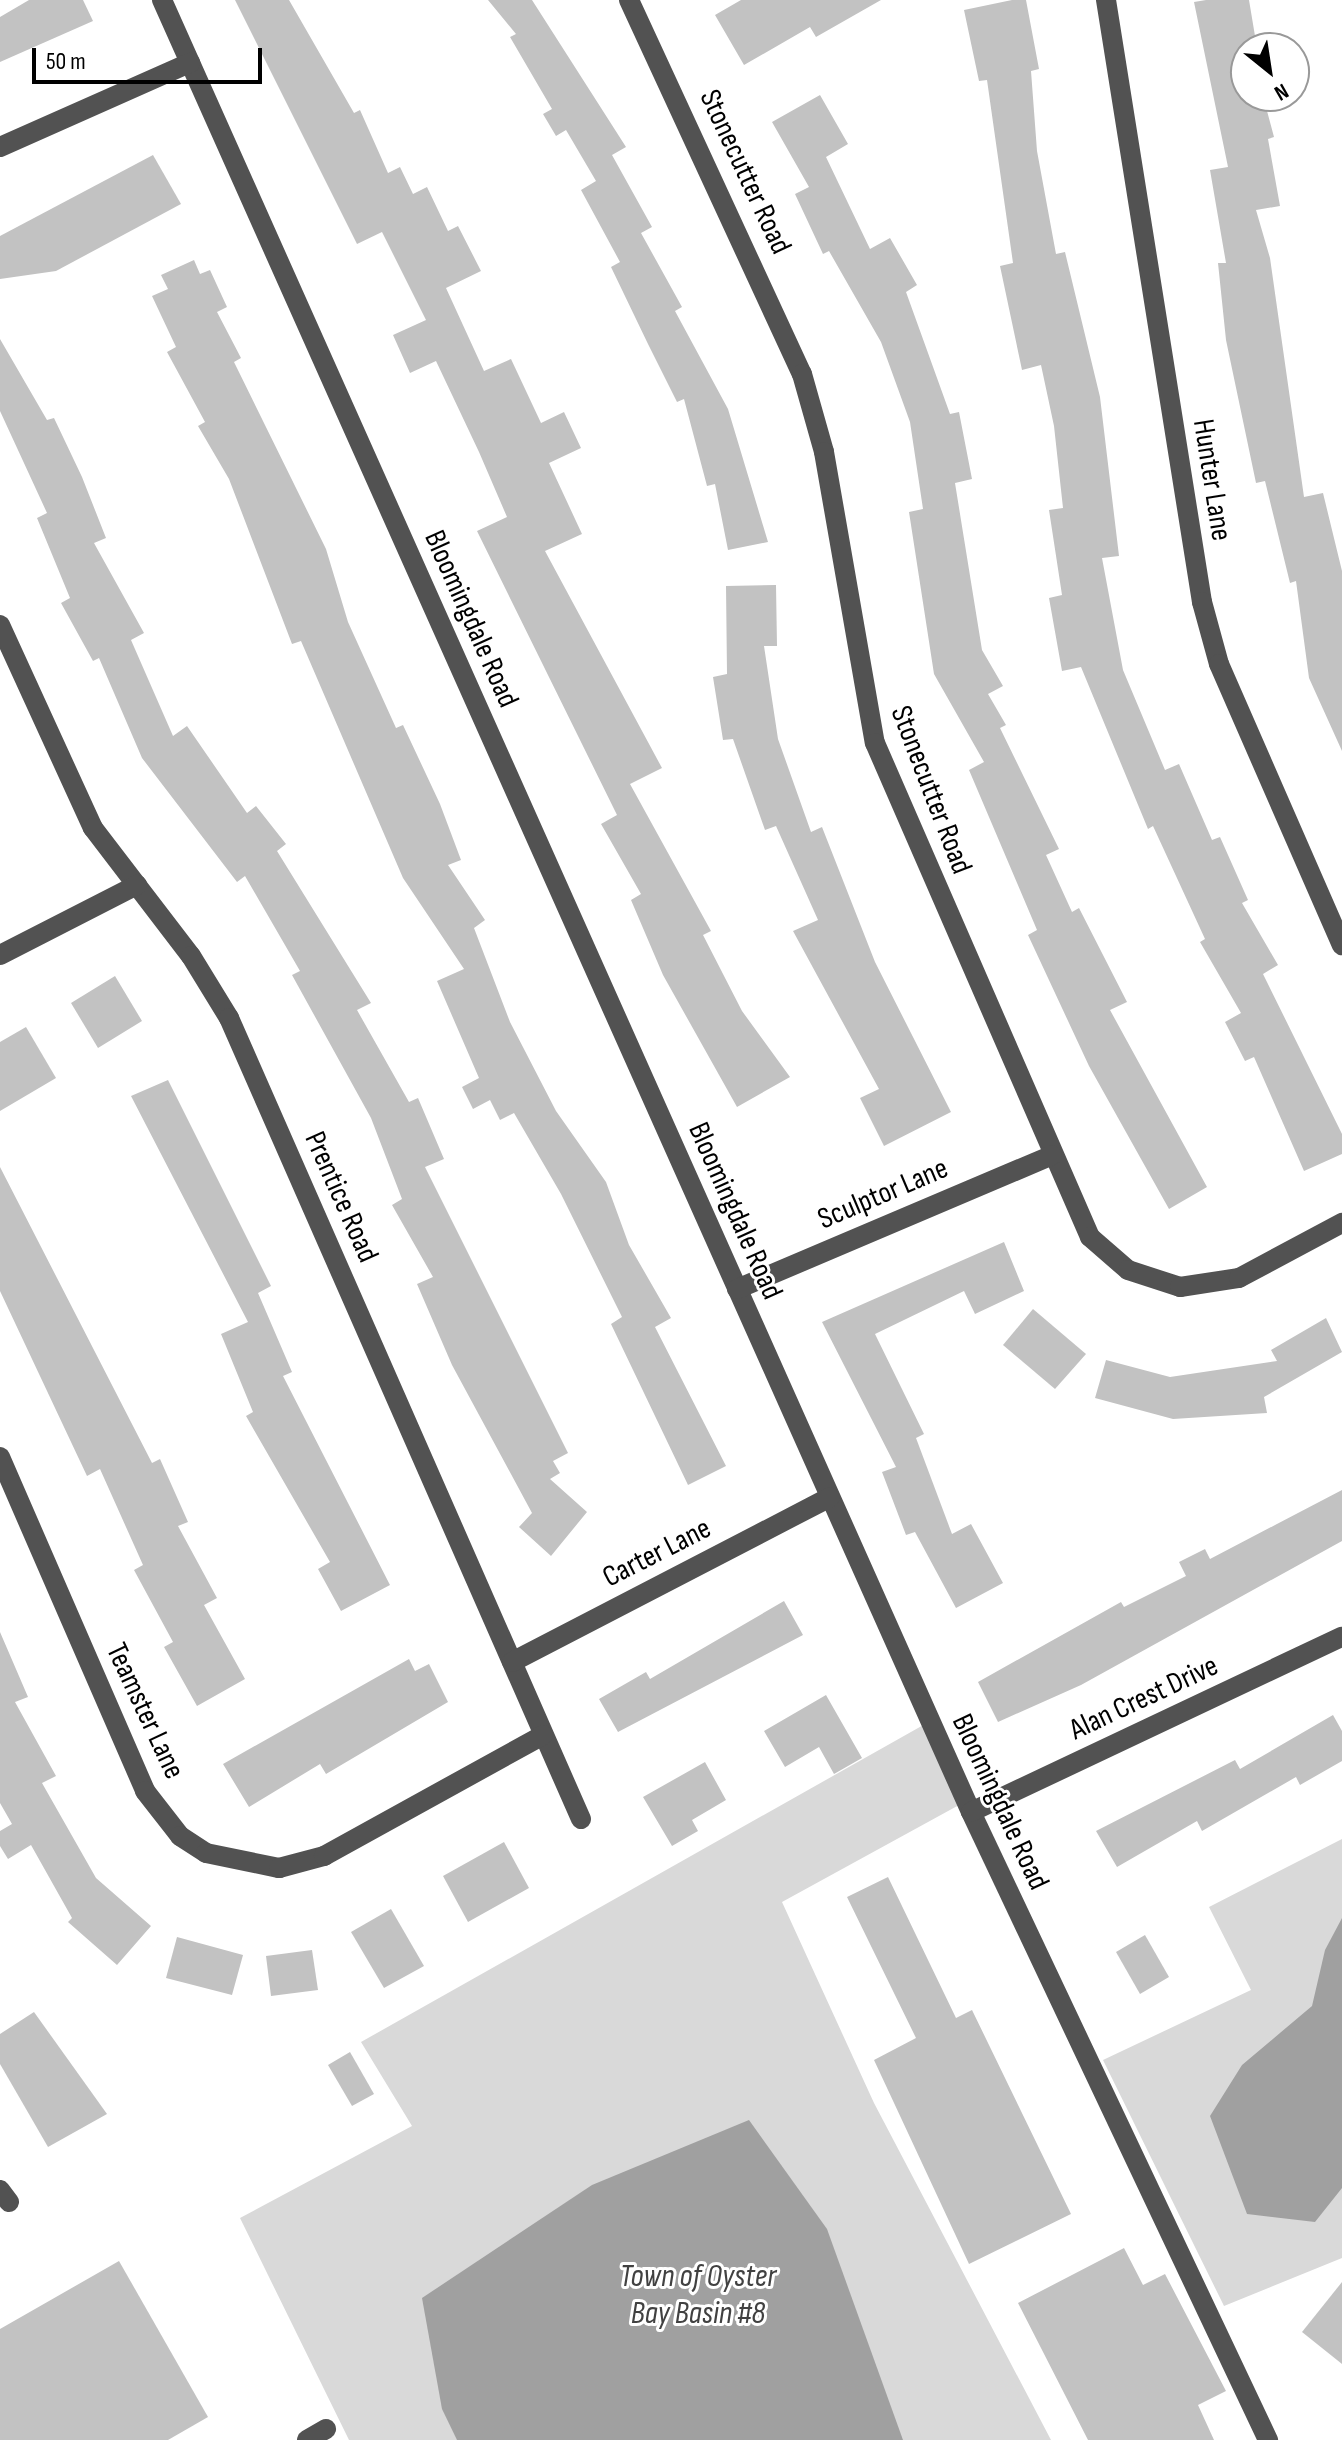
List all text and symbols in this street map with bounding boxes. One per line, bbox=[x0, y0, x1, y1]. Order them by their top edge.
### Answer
scale bar bbox=[36, 32, 266, 82]
north arrow bbox=[1230, 32, 1310, 112]
text: 50 m bbox=[46, 47, 86, 76]
text: N bbox=[1269, 77, 1293, 106]
street label: Stonecutter Road bbox=[691, 84, 799, 260]
street label: Hunter Lane bbox=[1185, 417, 1239, 543]
street label: Bloomingdale Road bbox=[416, 525, 526, 713]
street label: Stonecutter Road bbox=[882, 701, 980, 879]
street label: Bloomingdale Road bbox=[680, 1117, 790, 1305]
street label: Prentice Road bbox=[296, 1126, 386, 1268]
street label: Sculptor Lane bbox=[813, 1151, 953, 1237]
street label: Carter Lane bbox=[597, 1511, 717, 1595]
street label: Teamster Lane bbox=[98, 1637, 192, 1785]
street label: Alan Crest Drive bbox=[1064, 1648, 1224, 1748]
street label: Bloomingdale Road bbox=[944, 1708, 1056, 1896]
water label: Town of Oyster Bay Basin #8 bbox=[620, 2259, 776, 2334]

